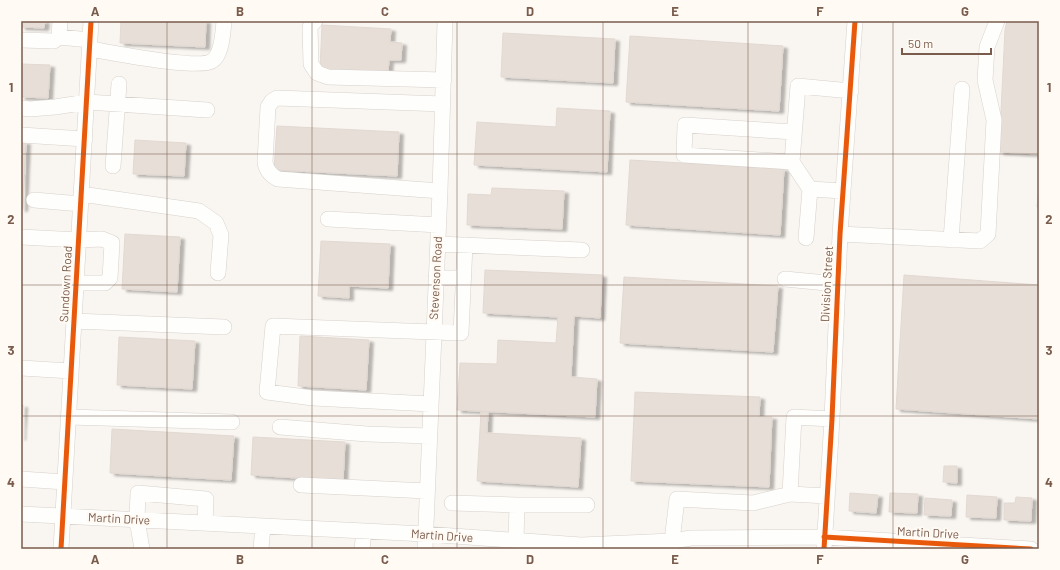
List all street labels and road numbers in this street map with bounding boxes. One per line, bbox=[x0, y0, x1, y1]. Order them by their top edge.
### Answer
street label: Stevenson Road bbox=[426, 236, 444, 320]
street label: Sundown Road bbox=[56, 245, 74, 323]
street label: Division Street bbox=[817, 246, 835, 322]
street label: Martin Drive bbox=[88, 509, 151, 527]
street label: Martin Drive bbox=[897, 523, 960, 541]
street label: Martin Drive bbox=[411, 526, 474, 544]

